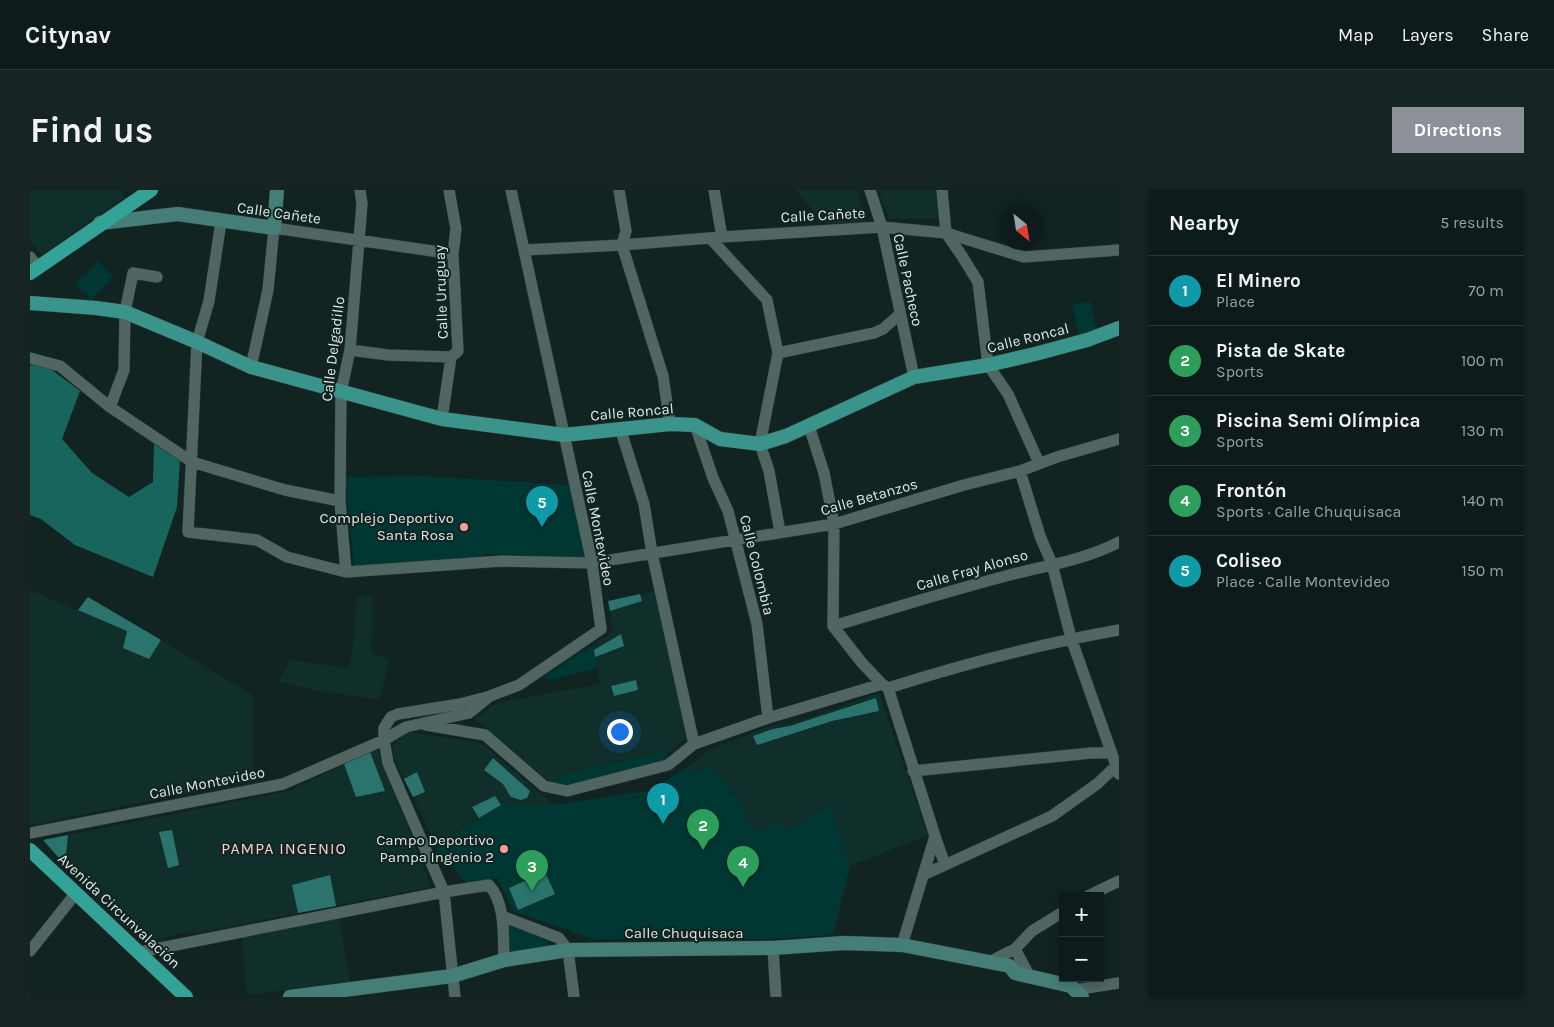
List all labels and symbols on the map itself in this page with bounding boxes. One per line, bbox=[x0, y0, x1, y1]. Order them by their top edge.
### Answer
street label: Calle Cañete bbox=[236, 198, 322, 228]
street label: Calle Cañete bbox=[780, 204, 866, 226]
north arrow bbox=[999, 205, 1044, 250]
street label: Calle Pacheco bbox=[889, 232, 927, 328]
street label: Calle Uruguay bbox=[430, 245, 452, 339]
street label: Calle Delgadillo bbox=[318, 295, 348, 403]
street label: Calle Roncal bbox=[985, 319, 1071, 357]
street label: Calle Roncal bbox=[589, 399, 675, 425]
street label: Calle Montevideo bbox=[578, 469, 618, 587]
street label: Calle Betanzos bbox=[818, 475, 920, 519]
pin: 5 bbox=[526, 486, 558, 527]
place label: Complejo Deportivo Santa Rosa bbox=[320, 509, 454, 544]
street label: Calle Colombia bbox=[736, 513, 778, 617]
marker: Complejo Deportivo Santa Rosa bbox=[458, 521, 470, 533]
street label: Calle Fray Alonso bbox=[914, 545, 1030, 595]
your location bbox=[607, 719, 633, 745]
street label: Calle Montevideo bbox=[148, 763, 266, 803]
pin: 1 bbox=[647, 783, 679, 824]
pin: 2 bbox=[687, 809, 719, 850]
place label: Campo Deportivo Pampa Ingenio 2 bbox=[376, 831, 494, 866]
district label: PAMPA INGENIO bbox=[221, 839, 347, 858]
marker: Campo Deportivo Pampa Ingenio 2 bbox=[498, 843, 510, 855]
pin: 4 bbox=[727, 846, 759, 887]
street label: Avenida Circunvalación bbox=[54, 850, 184, 972]
pin: 3 bbox=[516, 850, 548, 891]
street label: Calle Chuquisaca bbox=[625, 924, 743, 942]

